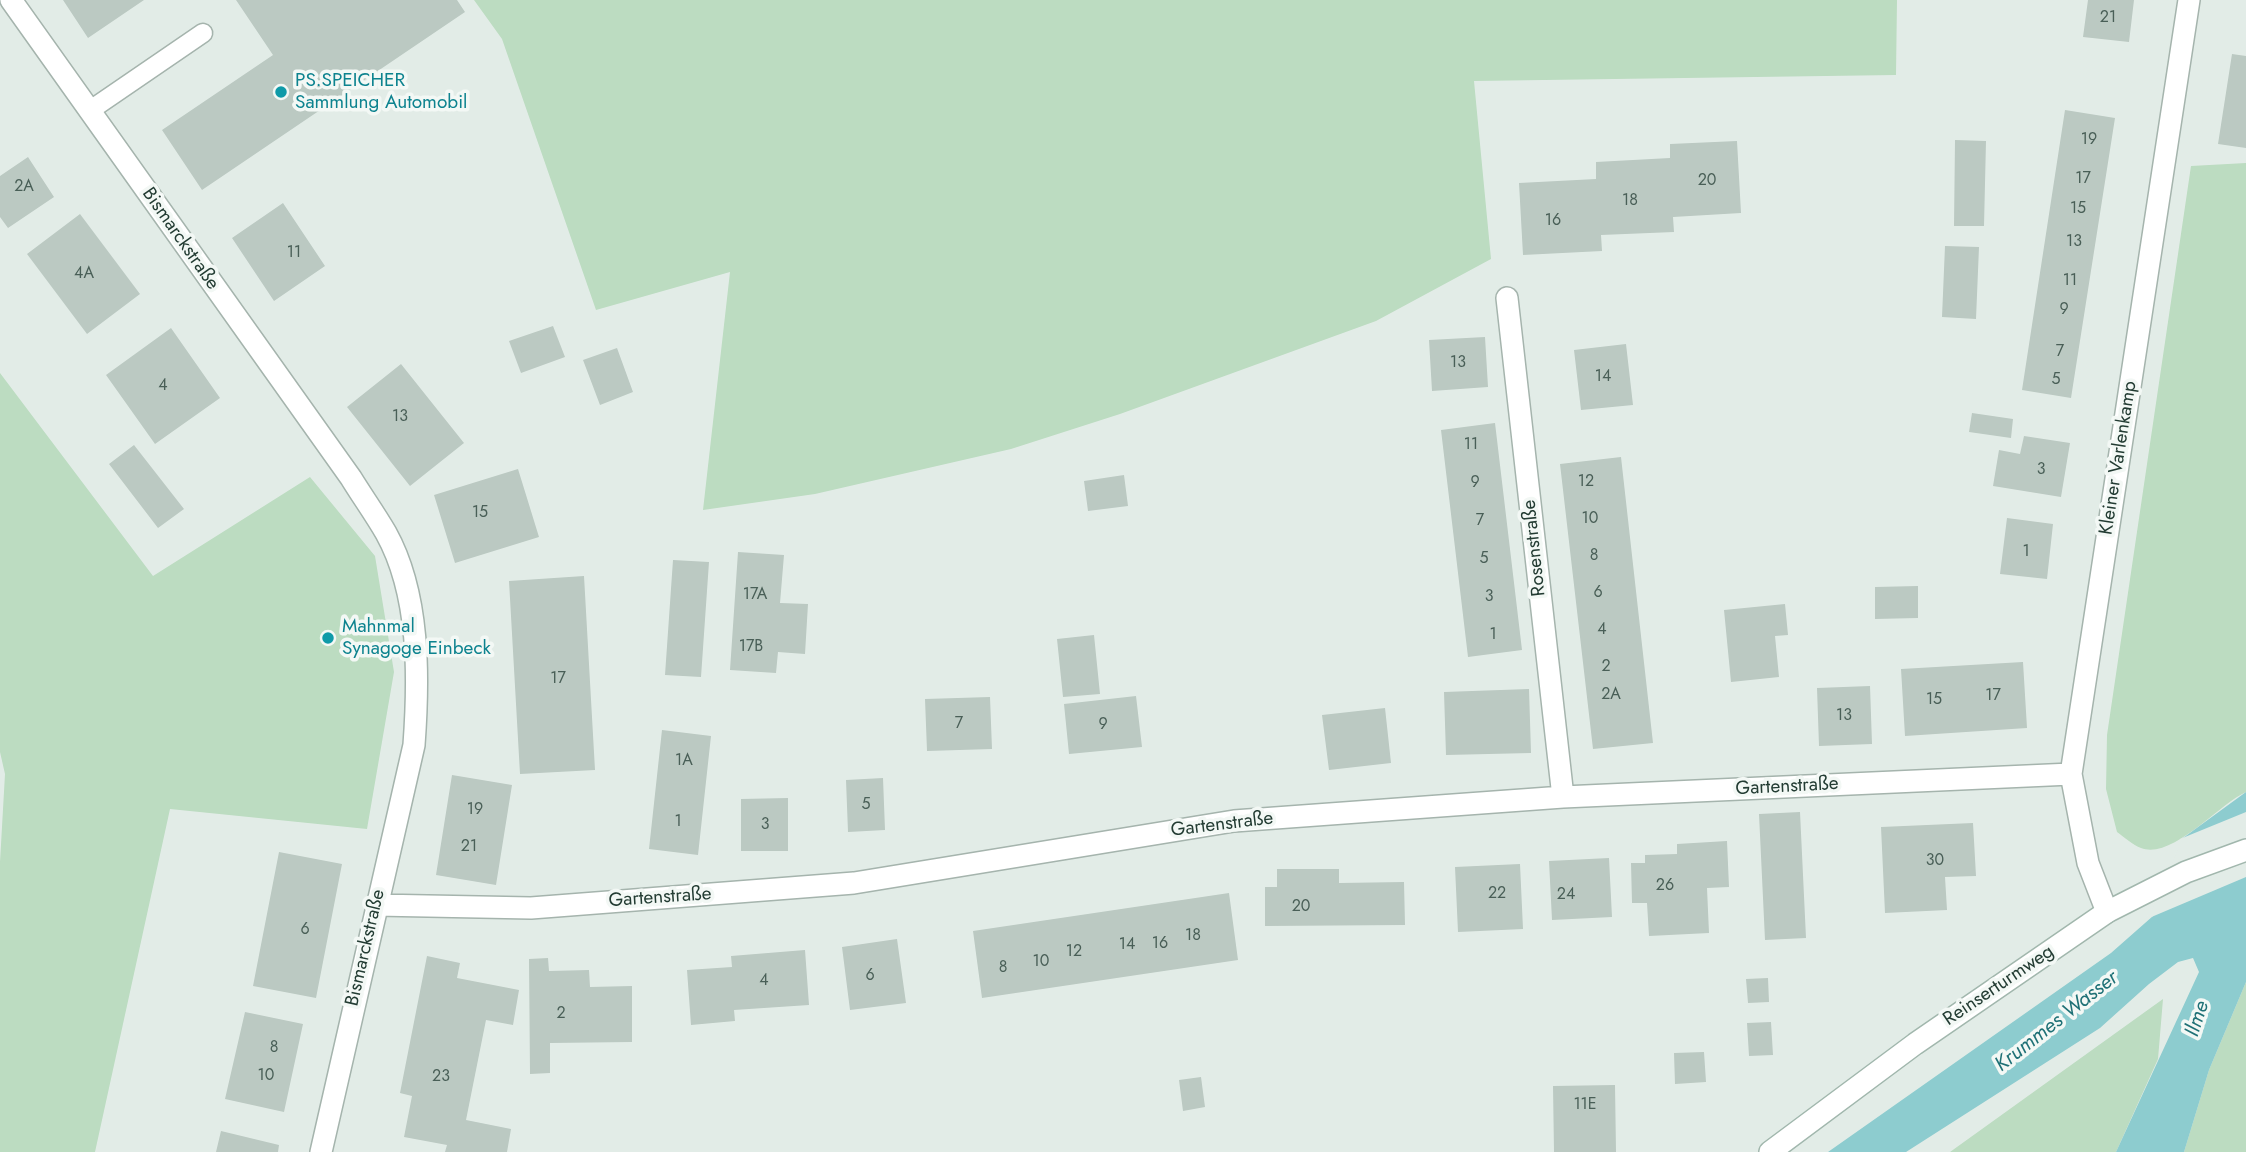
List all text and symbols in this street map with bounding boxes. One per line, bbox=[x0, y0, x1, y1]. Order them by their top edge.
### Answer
house number: 21 bbox=[2100, 8, 2116, 28]
place label: PS.SPEICHER Sammlung Automobil bbox=[295, 70, 467, 114]
marker: PS.SPEICHER Sammlung Automobil bbox=[273, 84, 289, 100]
house number: 19 bbox=[2081, 130, 2097, 150]
house number: 17 bbox=[2075, 169, 2091, 189]
house number: 20 bbox=[1698, 171, 1716, 191]
house number: 2A bbox=[14, 177, 34, 197]
street label: Bismarckstraße bbox=[136, 184, 224, 294]
house number: 18 bbox=[1622, 191, 1638, 211]
house number: 15 bbox=[2070, 199, 2086, 219]
house number: 16 bbox=[1545, 211, 1561, 231]
house number: 13 bbox=[2066, 232, 2082, 252]
house number: 11 bbox=[287, 243, 301, 263]
house number: 4A bbox=[74, 264, 94, 284]
house number: 11 bbox=[2063, 271, 2077, 291]
house number: 9 bbox=[2059, 300, 2069, 320]
house number: 7 bbox=[2056, 342, 2064, 362]
house number: 13 bbox=[1450, 353, 1466, 373]
house number: 14 bbox=[1595, 367, 1611, 387]
house number: 5 bbox=[2051, 370, 2061, 390]
house number: 4 bbox=[158, 376, 168, 396]
street label: Kleiner Varlenkamp bbox=[2096, 379, 2142, 537]
house number: 13 bbox=[392, 407, 408, 427]
house number: 11 bbox=[1464, 435, 1478, 455]
house number: 3 bbox=[2037, 460, 2045, 480]
house number: 12 bbox=[1578, 472, 1594, 492]
house number: 9 bbox=[1470, 473, 1480, 493]
street label: Rosenstraße bbox=[1519, 499, 1551, 597]
house number: 15 bbox=[472, 503, 488, 523]
house number: 10 bbox=[1582, 509, 1598, 529]
house number: 7 bbox=[1476, 511, 1484, 531]
house number: 1 bbox=[2022, 542, 2030, 562]
house number: 8 bbox=[1590, 546, 1598, 566]
house number: 5 bbox=[1479, 549, 1489, 569]
house number: 6 bbox=[1593, 583, 1603, 603]
house number: 17A bbox=[743, 585, 767, 605]
house number: 3 bbox=[1485, 587, 1493, 607]
place label: Mahnmal Synagoge Einbeck bbox=[342, 616, 491, 660]
house number: 4 bbox=[1597, 620, 1607, 640]
house number: 1 bbox=[1489, 625, 1497, 645]
marker: Mahnmal Synagoge Einbeck bbox=[320, 630, 336, 646]
house number: 17B bbox=[739, 637, 763, 657]
house number: 2 bbox=[1601, 657, 1611, 677]
house number: 17 bbox=[550, 669, 566, 689]
house number: 2A bbox=[1601, 685, 1621, 705]
house number: 17 bbox=[1985, 686, 2001, 706]
house number: 15 bbox=[1926, 690, 1942, 710]
house number: 13 bbox=[1836, 706, 1852, 726]
house number: 7 bbox=[955, 714, 963, 734]
house number: 9 bbox=[1098, 715, 1108, 735]
house number: 1A bbox=[675, 751, 693, 771]
street label: Gartenstraße bbox=[1735, 773, 1839, 801]
house number: 5 bbox=[861, 795, 871, 815]
house number: 19 bbox=[467, 800, 483, 820]
street label: Gartenstraße bbox=[1169, 807, 1275, 843]
house number: 1 bbox=[674, 812, 682, 832]
house number: 3 bbox=[761, 815, 769, 835]
house number: 21 bbox=[461, 837, 477, 857]
house number: 30 bbox=[1926, 851, 1944, 871]
house number: 26 bbox=[1656, 876, 1674, 896]
street label: Gartenstraße bbox=[608, 883, 712, 913]
house number: 22 bbox=[1488, 884, 1506, 904]
house number: 24 bbox=[1557, 885, 1575, 905]
street label: Bismarckstraße bbox=[341, 887, 391, 1009]
house number: 20 bbox=[1292, 897, 1310, 917]
house number: 6 bbox=[300, 920, 310, 940]
house number: 18 bbox=[1185, 926, 1201, 946]
house number: 16 bbox=[1152, 934, 1168, 954]
house number: 14 bbox=[1119, 935, 1135, 955]
street label: Reinserturmweg bbox=[1939, 941, 2059, 1031]
house number: 12 bbox=[1066, 942, 1082, 962]
house number: 10 bbox=[1033, 952, 1049, 972]
house number: 8 bbox=[999, 958, 1007, 978]
house number: 6 bbox=[865, 966, 875, 986]
water label: Krummes Wasser bbox=[1990, 966, 2124, 1078]
house number: 4 bbox=[759, 971, 769, 991]
water label: Ilme bbox=[2180, 998, 2216, 1040]
house number: 2 bbox=[556, 1004, 566, 1024]
house number: 8 bbox=[270, 1038, 278, 1058]
house number: 10 bbox=[258, 1066, 274, 1086]
house number: 23 bbox=[432, 1067, 450, 1087]
house number: 11E bbox=[1573, 1095, 1597, 1115]

